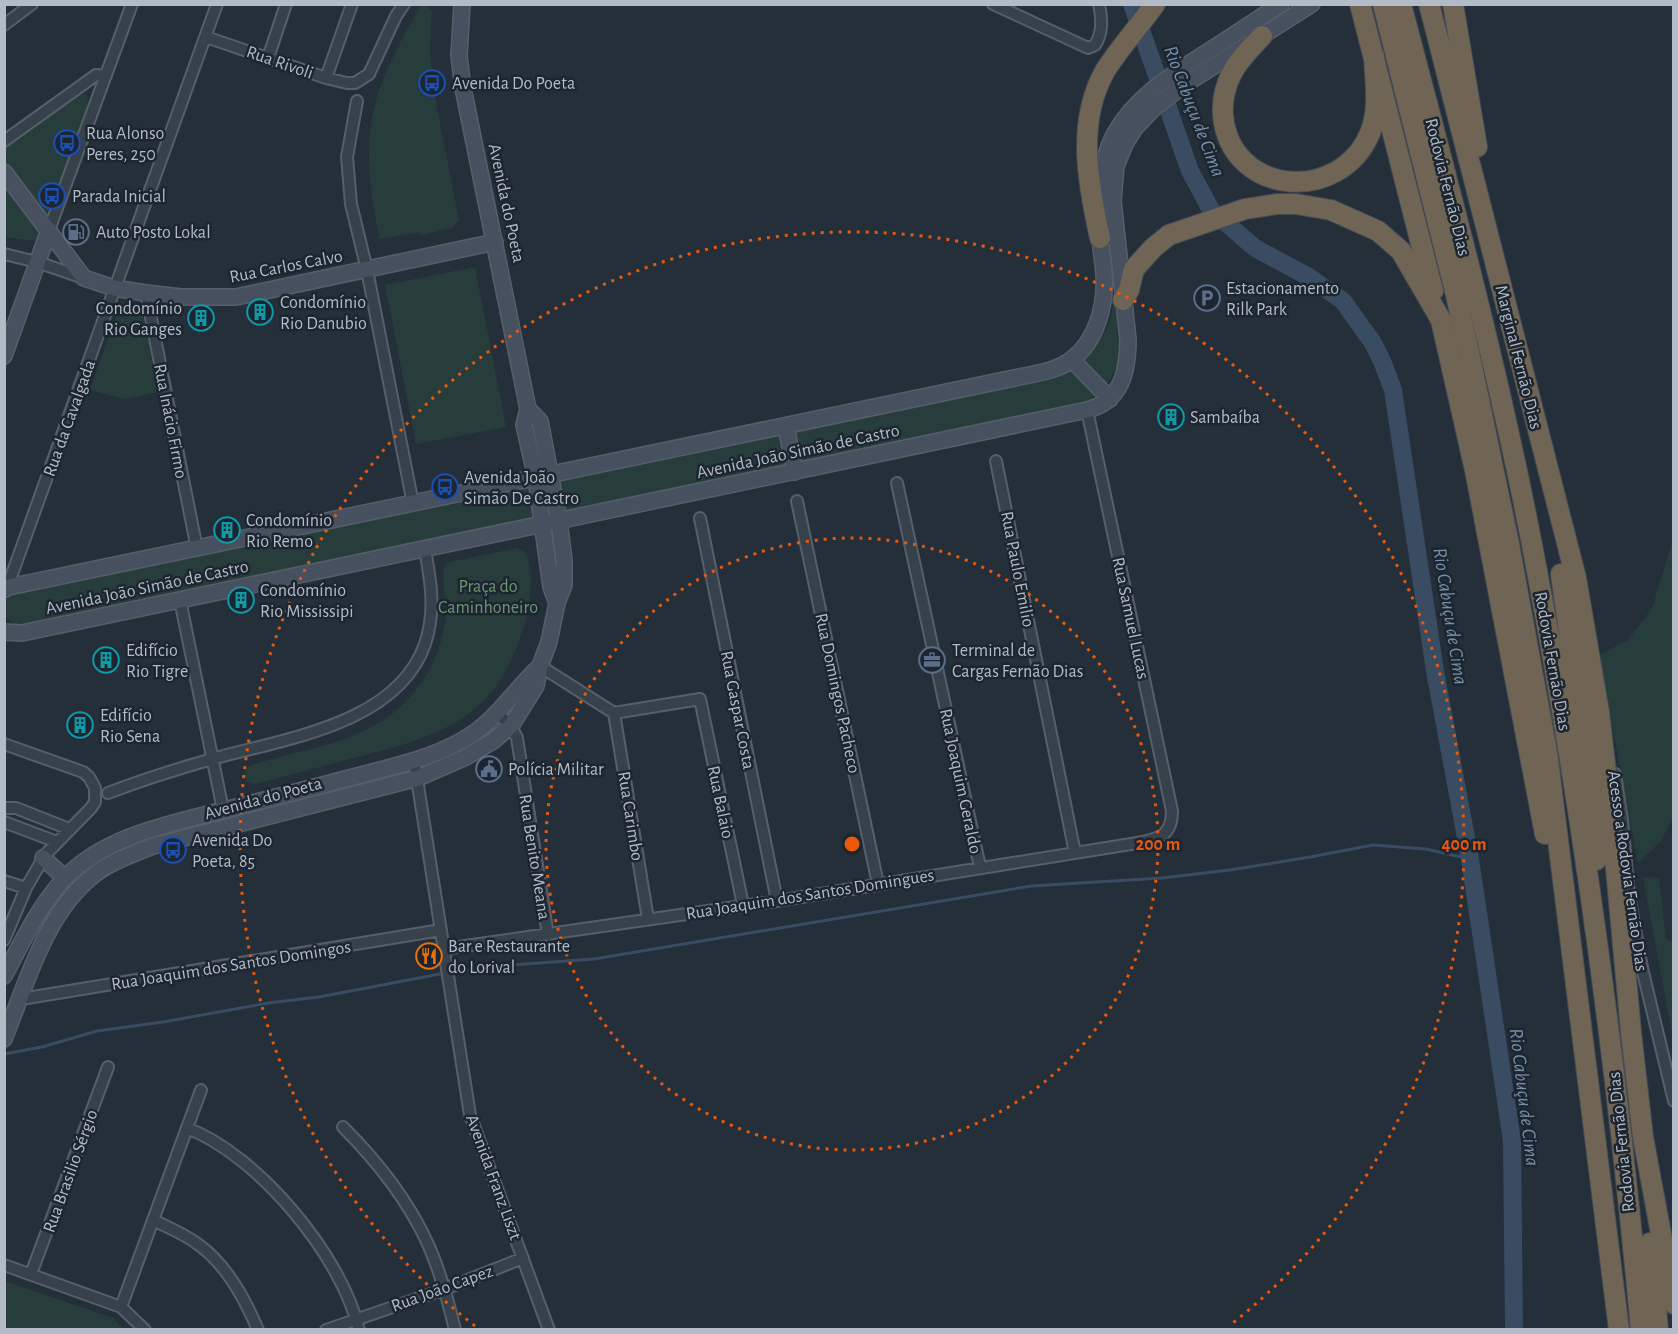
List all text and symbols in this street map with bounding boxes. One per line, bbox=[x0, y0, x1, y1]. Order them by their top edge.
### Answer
street label: Rua Rivoli bbox=[244, 43, 315, 83]
water label: Rio Cabuçu de Cima bbox=[1160, 43, 1228, 180]
bus stop icon: Avenida Do Poeta bbox=[417, 68, 447, 98]
place label: Avenida Do Poeta bbox=[452, 75, 575, 93]
street label: Rodovia Fernão Dias bbox=[1421, 117, 1473, 258]
place label: Rua Alonso Peres, 250 bbox=[86, 125, 165, 164]
bus stop icon: Rua Alonso Peres, 250 bbox=[52, 128, 82, 158]
street label: Avenida do Poeta bbox=[485, 142, 527, 264]
bus stop icon: Parada Inicial bbox=[37, 181, 67, 211]
place label: Parada Inicial bbox=[72, 188, 166, 206]
fuel station icon: Auto Posto Lokal bbox=[61, 217, 91, 247]
place label: Auto Posto Lokal bbox=[96, 224, 211, 242]
street label: Rua Carlos Calvo bbox=[228, 247, 344, 287]
place label: Estacionamento Rilk Park bbox=[1226, 280, 1339, 319]
parking icon: Estacionamento Rilk Park bbox=[1192, 283, 1222, 313]
street label: Marginal Fernão Dias bbox=[1491, 283, 1545, 431]
place label: Condomínio Rio Danubio bbox=[280, 294, 367, 333]
building icon: Condomínio Rio Danubio bbox=[245, 297, 275, 327]
place label: Condomínio Rio Ganges bbox=[96, 300, 182, 339]
building icon: Condomínio Rio Ganges bbox=[186, 303, 216, 333]
street label: Rua da Cavalgada bbox=[40, 358, 99, 479]
street label: Rua Inácio Firmo bbox=[150, 362, 190, 480]
building icon: Sambaíba bbox=[1156, 402, 1186, 432]
place label: Sambaíba bbox=[1190, 409, 1260, 427]
street label: Avenida João Simão de Castro bbox=[695, 422, 901, 482]
place label: Avenida João Simão De Castro bbox=[464, 469, 579, 508]
bus stop icon: Avenida João Simão De Castro bbox=[430, 472, 460, 502]
street label: Rua Paulo Emilio bbox=[997, 510, 1037, 629]
place label: Condomínio Rio Remo bbox=[246, 512, 332, 551]
building icon: Condomínio Rio Remo bbox=[212, 515, 242, 545]
water label: Rio Cabuçu de Cima bbox=[1429, 546, 1471, 686]
street label: Rua Samuel Lucas bbox=[1108, 556, 1152, 681]
street label: Avenida João Simão de Castro bbox=[44, 558, 250, 618]
park label: Praça do Caminhoneiro bbox=[438, 578, 538, 617]
place label: Condomínio Rio Mississipi bbox=[260, 582, 354, 621]
building icon: Condomínio Rio Mississipi bbox=[226, 585, 256, 615]
street label: Rodovia Fernão Dias bbox=[1531, 590, 1573, 732]
street label: Rua Domingos Pacheco bbox=[811, 612, 863, 775]
place label: Edifício Rio Tigre bbox=[126, 642, 188, 681]
place label: Terminal de Cargas Fernão Dias bbox=[952, 642, 1083, 681]
building icon: Edifício Rio Tigre bbox=[91, 645, 121, 675]
office icon: Terminal de Cargas Fernão Dias bbox=[917, 645, 947, 675]
street label: Rua Gaspar Costa bbox=[717, 649, 757, 771]
place label: Edifício Rio Sena bbox=[100, 707, 160, 746]
street label: Rua Joaquim Geraldo bbox=[936, 707, 984, 856]
building icon: Edifício Rio Sena bbox=[65, 710, 95, 740]
public building icon: Polícia Militar bbox=[474, 754, 504, 784]
place label: Polícia Militar bbox=[508, 761, 604, 779]
street label: Rua Balaio bbox=[704, 764, 737, 840]
street label: Rua Carimbo bbox=[614, 770, 646, 862]
street label: Acesso a Rodovia Fernão Dias bbox=[1604, 770, 1650, 973]
street label: Avenida do Poeta bbox=[203, 775, 324, 823]
street label: Rua Benito Meana bbox=[515, 793, 553, 921]
place label: Avenida Do Poeta, 85 bbox=[192, 832, 273, 871]
centre of rings bbox=[842, 834, 862, 854]
bus stop icon: Avenida Do Poeta, 85 bbox=[158, 835, 188, 865]
text: 200 m bbox=[1136, 836, 1180, 854]
text: 400 m bbox=[1441, 836, 1487, 854]
street label: Rua Joaquim dos Santos Domingues bbox=[685, 866, 936, 924]
street label: Rua Joaquim dos Santos Domingos bbox=[110, 938, 352, 994]
place label: Bar e Restaurante do Lorival bbox=[448, 938, 570, 977]
restaurant icon: Bar e Restaurante do Lorival bbox=[414, 941, 444, 971]
water label: Rio Cabuçu de Cima bbox=[1506, 1027, 1542, 1167]
street label: Rodovia Fernão Dias bbox=[1606, 1071, 1638, 1213]
street label: Rua Brasilio Sérgio bbox=[40, 1107, 102, 1235]
street label: Avenida Franz Liszt bbox=[462, 1112, 524, 1243]
street label: Rua João Capez bbox=[389, 1262, 496, 1316]

